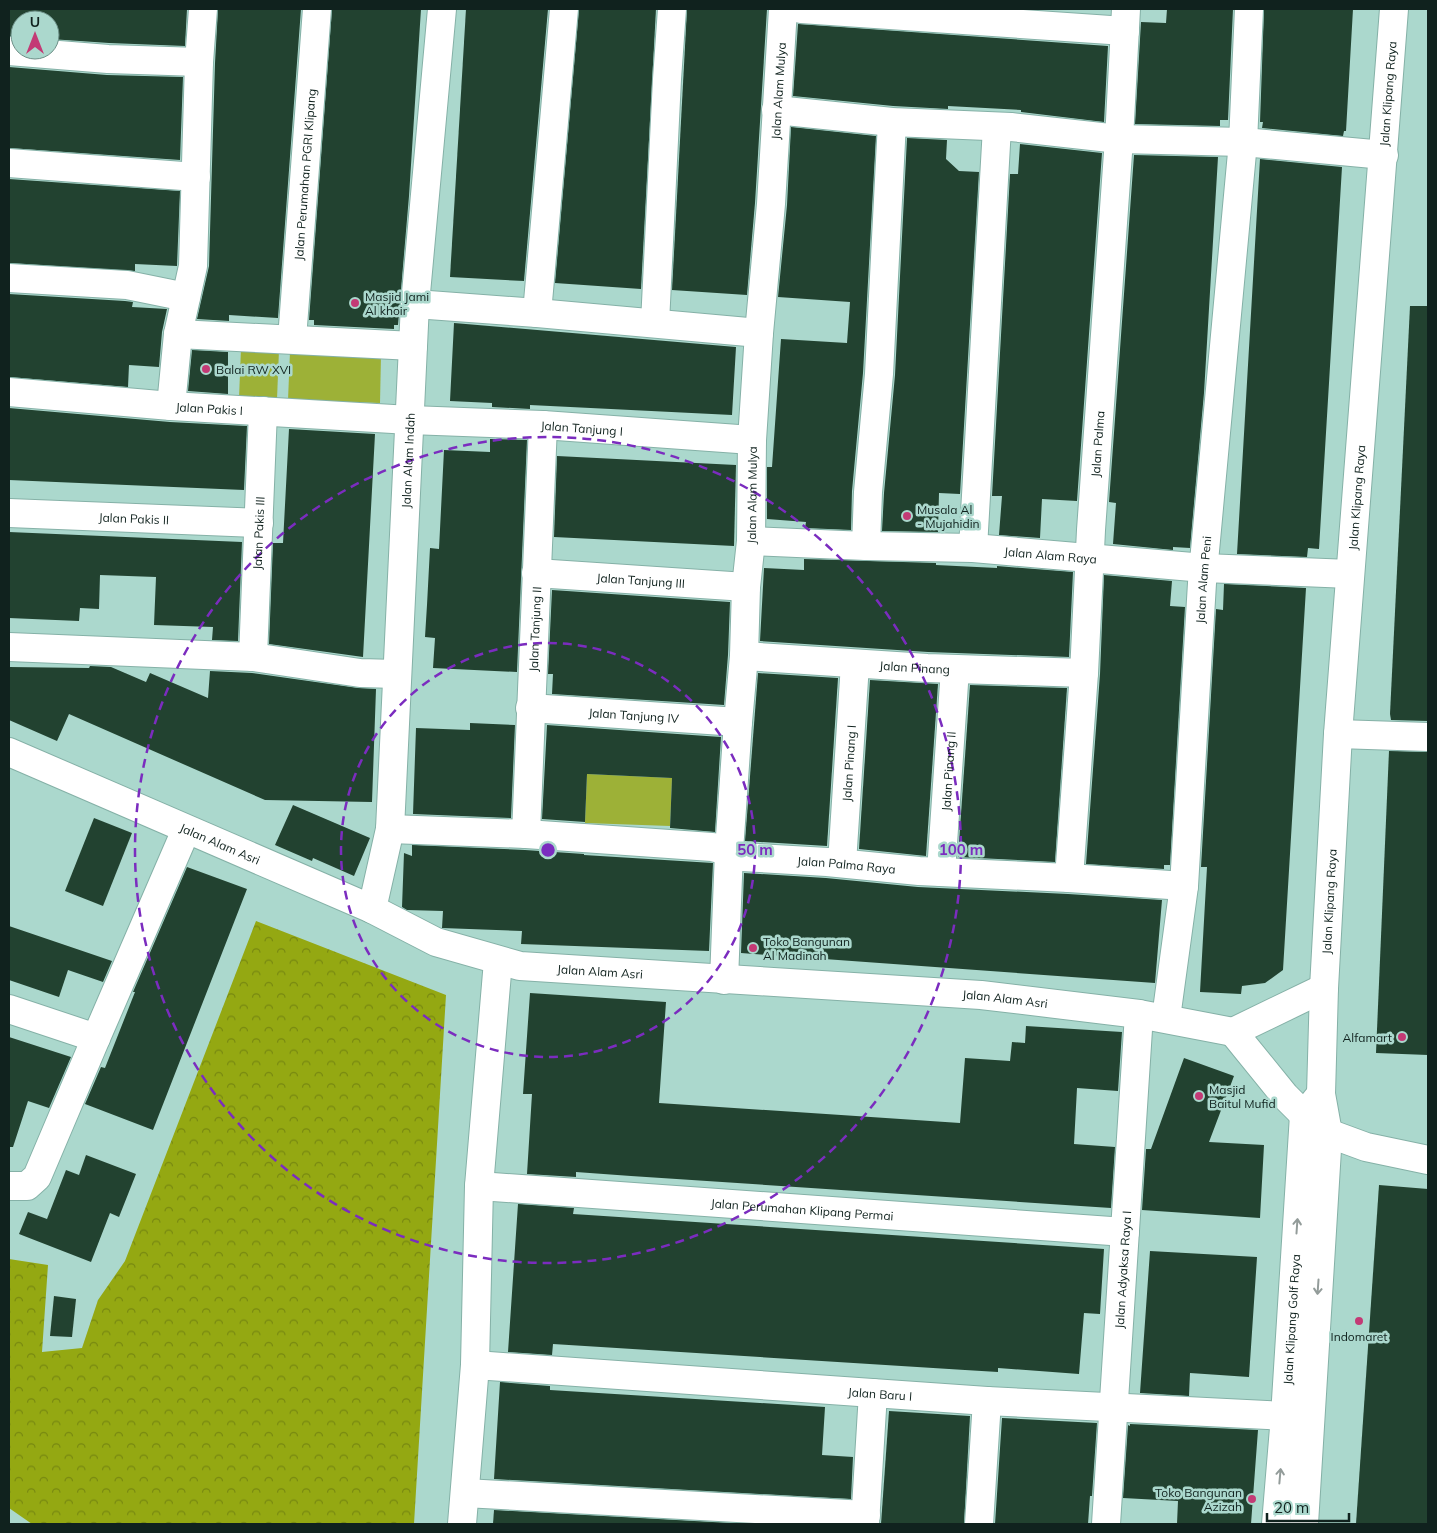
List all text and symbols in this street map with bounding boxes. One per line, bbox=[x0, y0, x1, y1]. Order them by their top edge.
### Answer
north arrow bbox=[10, 10, 60, 60]
text: U bbox=[30, 13, 40, 31]
street label: Jalan Klipang Raya bbox=[1376, 41, 1399, 147]
street label: Jalan Alam Mulya bbox=[767, 42, 788, 140]
street label: Jalan Perumahan PGRI Klipang bbox=[290, 88, 318, 261]
place label: Masjid Jami Al khoir bbox=[365, 289, 429, 318]
marker: Masjid Jami Al khoir bbox=[349, 297, 361, 309]
place label: Balai RW XVI bbox=[216, 362, 291, 377]
marker: Balai RW XVI bbox=[200, 363, 212, 375]
street label: Jalan Pakis I bbox=[175, 399, 243, 418]
street label: Jalan Palma bbox=[1087, 410, 1107, 478]
street label: Jalan Alam Indah bbox=[398, 412, 417, 509]
street label: Jalan Tanjung I bbox=[540, 417, 623, 438]
street label: Jalan Klipang Raya bbox=[1345, 444, 1368, 551]
street label: Jalan Alam Mulya bbox=[743, 446, 759, 545]
street label: Jalan Pakis III bbox=[249, 496, 267, 570]
place label: Musala Al - Mujahidin bbox=[917, 502, 980, 531]
street label: Jalan Pakis II bbox=[98, 509, 169, 527]
marker: Musala Al - Mujahidin bbox=[901, 510, 913, 522]
street label: Jalan Alam Peni bbox=[1192, 535, 1214, 624]
street label: Jalan Alam Raya bbox=[1004, 543, 1098, 566]
street label: Jalan Tanjung III bbox=[596, 570, 685, 590]
street label: Jalan Tanjung II bbox=[525, 586, 544, 672]
street label: Jalan Pinang bbox=[879, 657, 950, 676]
street label: Jalan Tanjung IV bbox=[588, 704, 680, 726]
street label: Jalan Pinang I bbox=[839, 724, 859, 802]
street label: Jalan Pinang II bbox=[938, 731, 958, 812]
street label: Jalan Alam Asri bbox=[178, 819, 263, 867]
text: 50 m bbox=[737, 840, 773, 859]
text: 100 m bbox=[939, 840, 983, 859]
centre of rings bbox=[539, 841, 557, 859]
street label: Jalan Klipang Raya bbox=[1318, 848, 1339, 955]
street label: Jalan Palma Raya bbox=[797, 853, 896, 876]
place label: Toko Bangunan Al Madinah bbox=[763, 934, 850, 963]
marker: Toko Bangunan Al Madinah bbox=[747, 942, 759, 954]
street label: Jalan Alam Asri bbox=[557, 961, 643, 981]
street label: Jalan Alam Asri bbox=[962, 986, 1049, 1010]
place label: Alfamart bbox=[1343, 1030, 1392, 1045]
marker: Alfamart bbox=[1396, 1031, 1408, 1043]
place label: Masjid Baitul Mufid bbox=[1209, 1082, 1276, 1111]
marker: Masjid Baitul Mufid bbox=[1193, 1090, 1205, 1102]
street label: Jalan Perumahan Klipang Permai bbox=[710, 1195, 894, 1223]
street label: Jalan Adyaksa Raya I bbox=[1111, 1210, 1134, 1329]
one-way arrow bbox=[1293, 1219, 1302, 1235]
street label: Jalan Klipang Golf Raya bbox=[1279, 1254, 1303, 1386]
one-way arrow bbox=[1314, 1279, 1323, 1295]
marker: Indomaret bbox=[1353, 1315, 1365, 1327]
place label: Indomaret bbox=[1331, 1329, 1387, 1344]
street label: Jalan Baru I bbox=[847, 1384, 913, 1403]
one-way arrow bbox=[1275, 1468, 1284, 1484]
place label: Toko Bangunan Azizah bbox=[1155, 1485, 1242, 1514]
scale bar bbox=[1267, 1490, 1350, 1522]
marker: Toko Bangunan Azizah bbox=[1246, 1493, 1258, 1505]
text: 20 m bbox=[1274, 1498, 1309, 1517]

